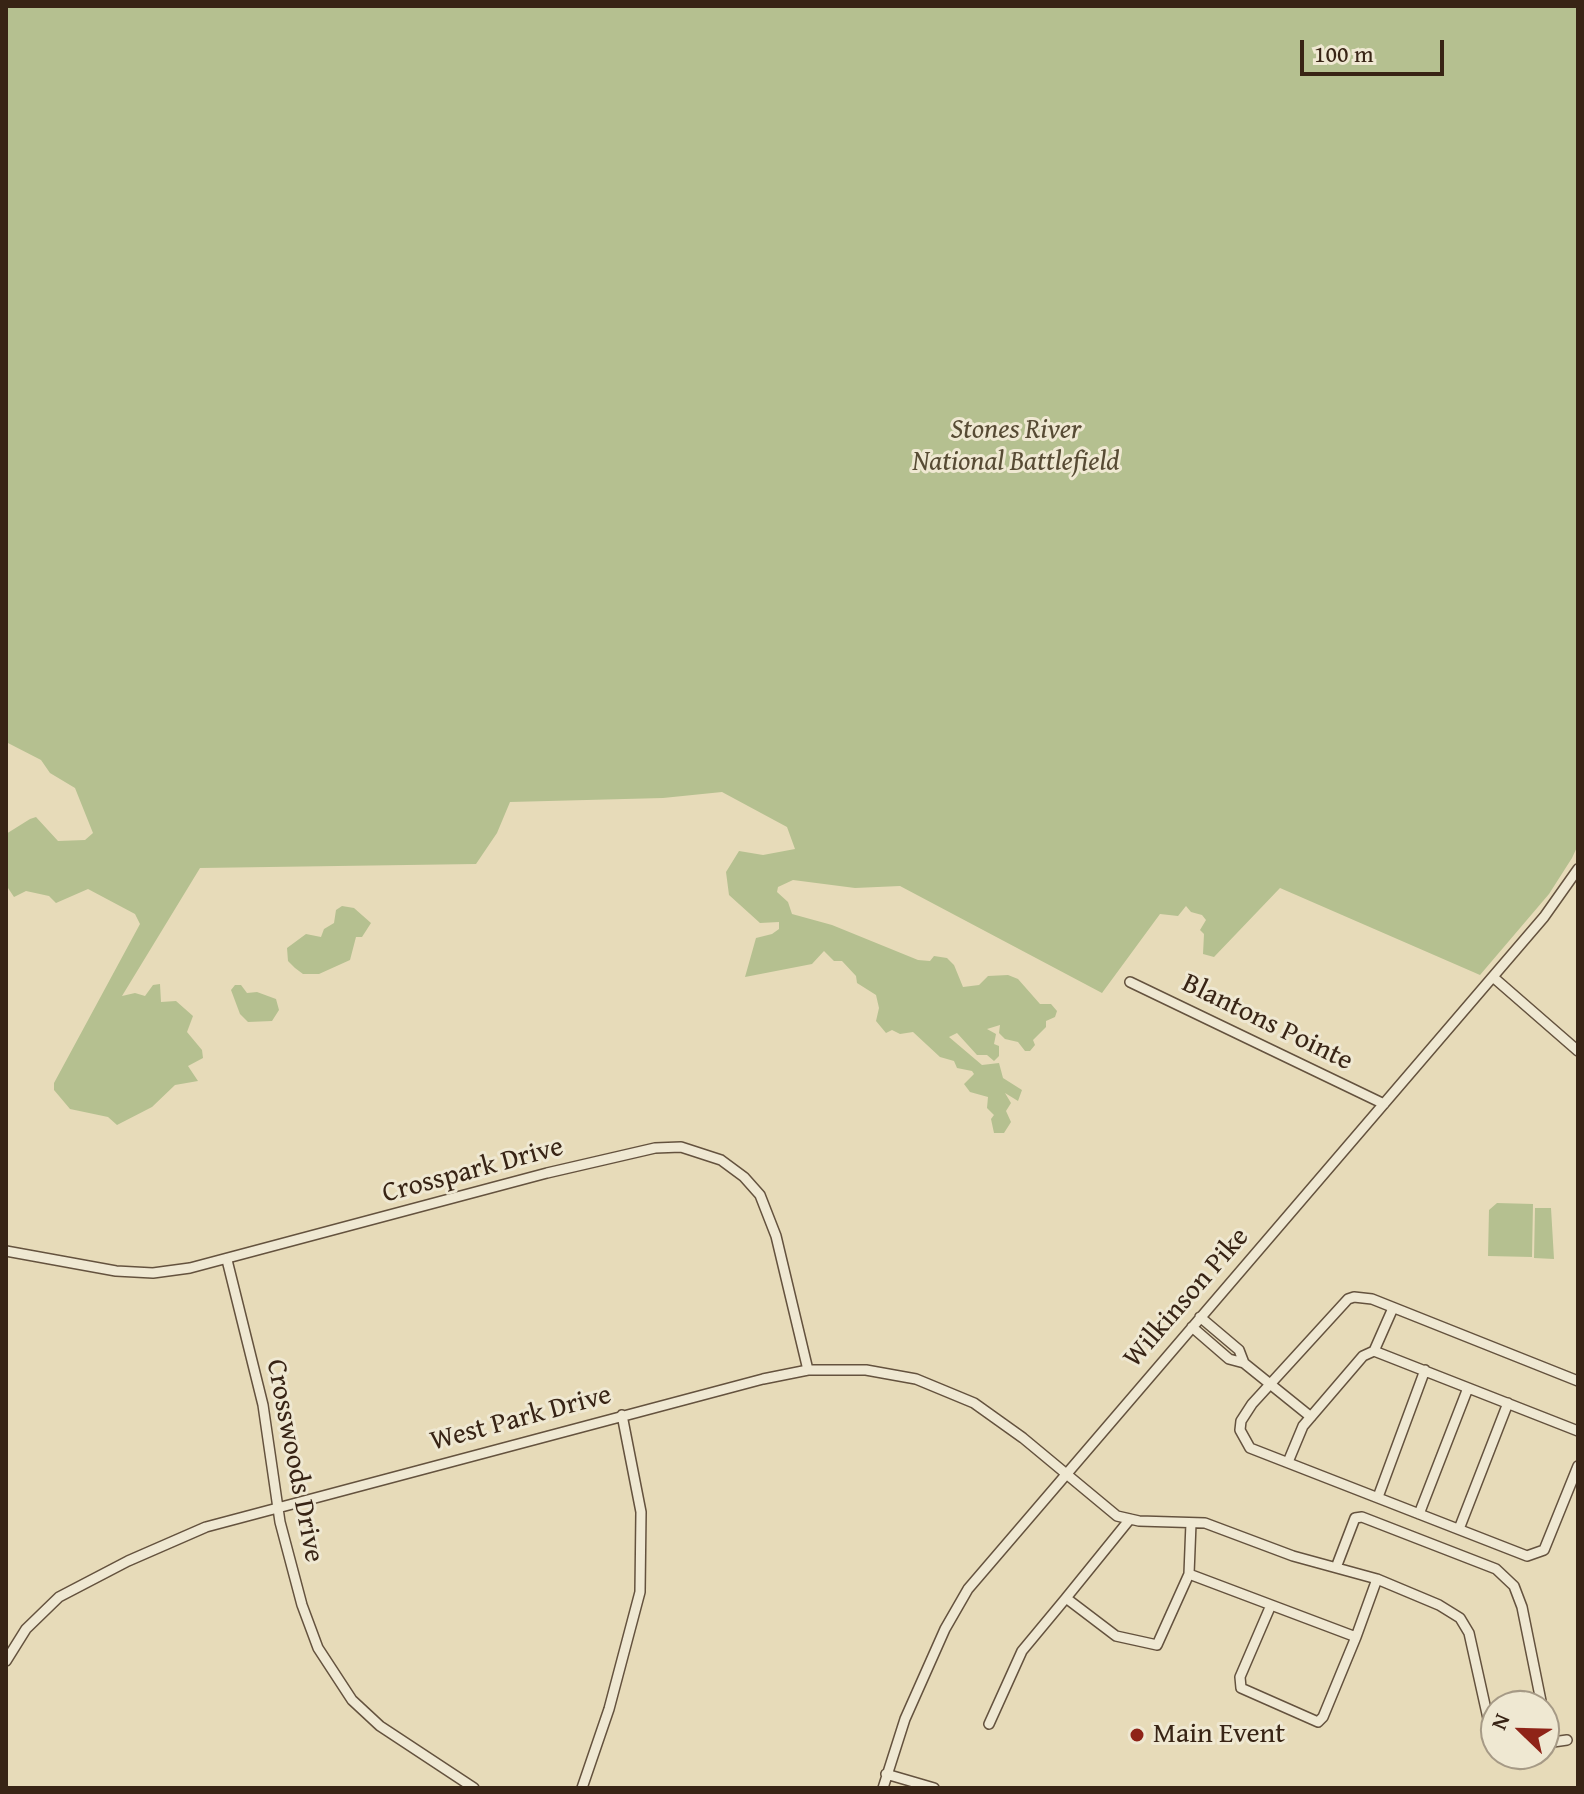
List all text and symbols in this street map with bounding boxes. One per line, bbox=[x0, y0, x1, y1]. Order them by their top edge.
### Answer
scale bar bbox=[1304, 24, 1448, 74]
text: 100 m bbox=[1314, 36, 1374, 71]
park label: Stones River National Battlefield bbox=[912, 414, 1120, 480]
street label: Blantons Pointe bbox=[1176, 967, 1358, 1079]
street label: Crosspark Drive bbox=[379, 1131, 567, 1211]
street label: Wilkinson Pike bbox=[1117, 1221, 1257, 1375]
street label: Crosswoods Drive bbox=[258, 1357, 330, 1565]
street label: West Park Drive bbox=[427, 1379, 615, 1459]
north arrow bbox=[1480, 1690, 1560, 1770]
text: N bbox=[1482, 1708, 1517, 1734]
place label: Main Event bbox=[1153, 1718, 1285, 1752]
marker: Main Event bbox=[1128, 1726, 1146, 1744]

